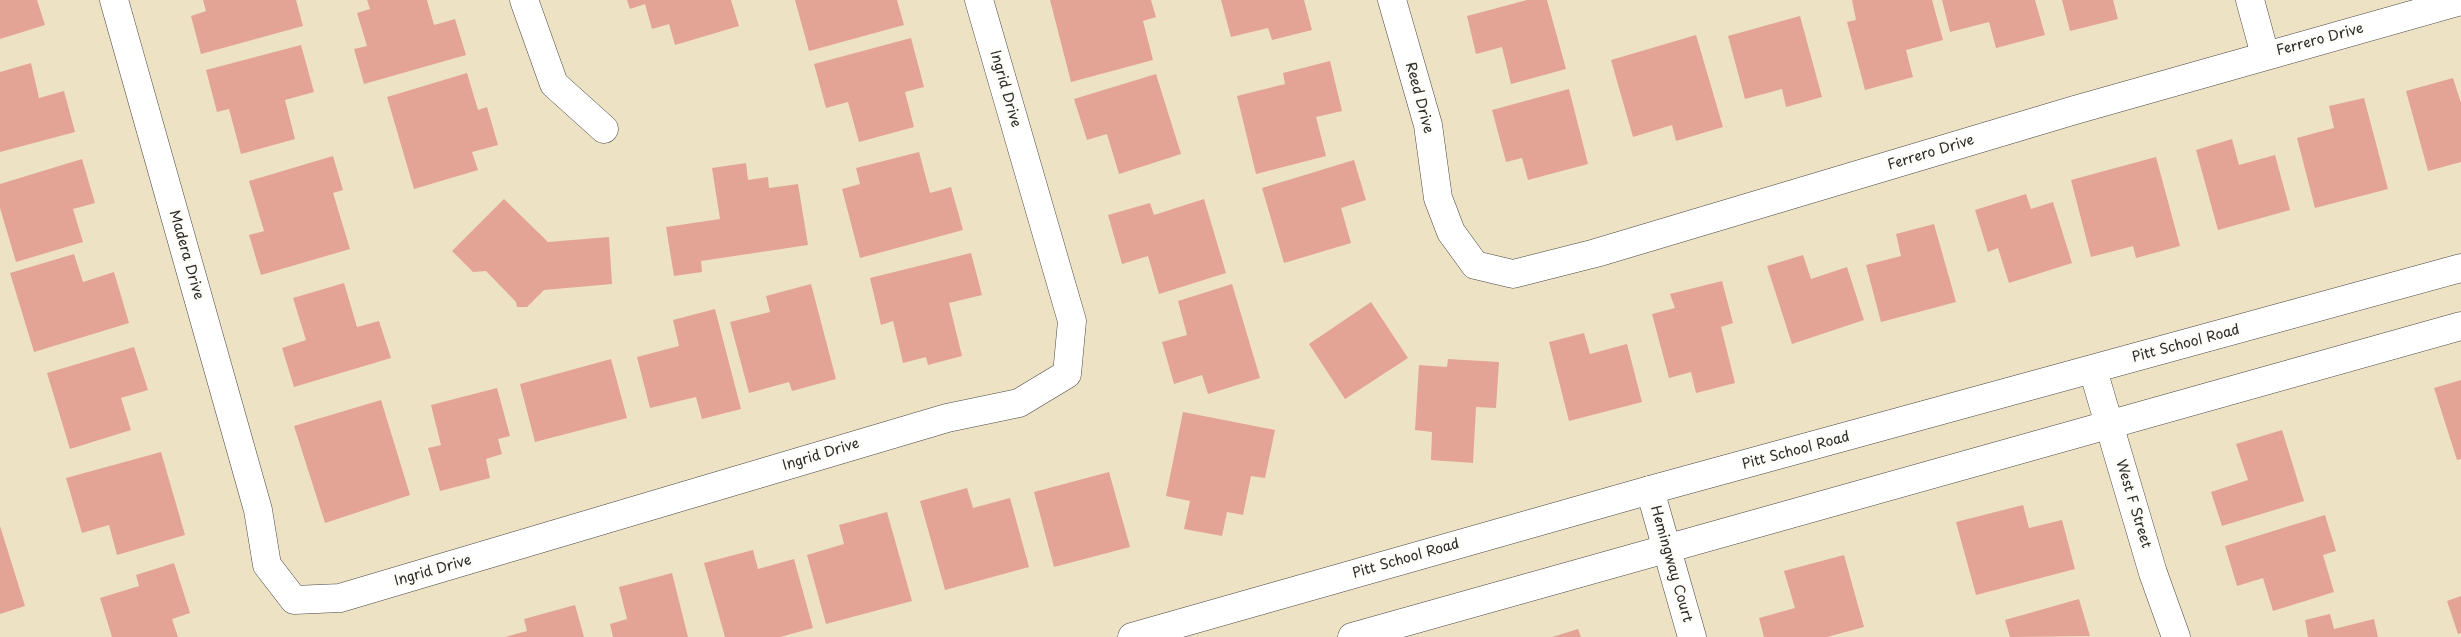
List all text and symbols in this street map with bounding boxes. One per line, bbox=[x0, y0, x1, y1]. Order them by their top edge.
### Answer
street label: Ferrero Drive bbox=[2275, 20, 2365, 60]
street label: Ingrid Drive bbox=[986, 49, 1024, 129]
street label: Reed Drive bbox=[1401, 61, 1437, 135]
street label: Ferrero Drive bbox=[1886, 132, 1976, 174]
street label: Madera Drive bbox=[165, 208, 207, 302]
street label: Pitt School Road bbox=[2130, 322, 2242, 366]
street label: Pitt School Road bbox=[1740, 429, 1852, 473]
street label: Ingrid Drive bbox=[781, 435, 861, 475]
street label: West F Street bbox=[2112, 458, 2154, 550]
street label: Hemingway Court bbox=[1646, 504, 1696, 624]
street label: Pitt School Road bbox=[1351, 536, 1461, 582]
street label: Ingrid Drive bbox=[393, 552, 473, 590]

